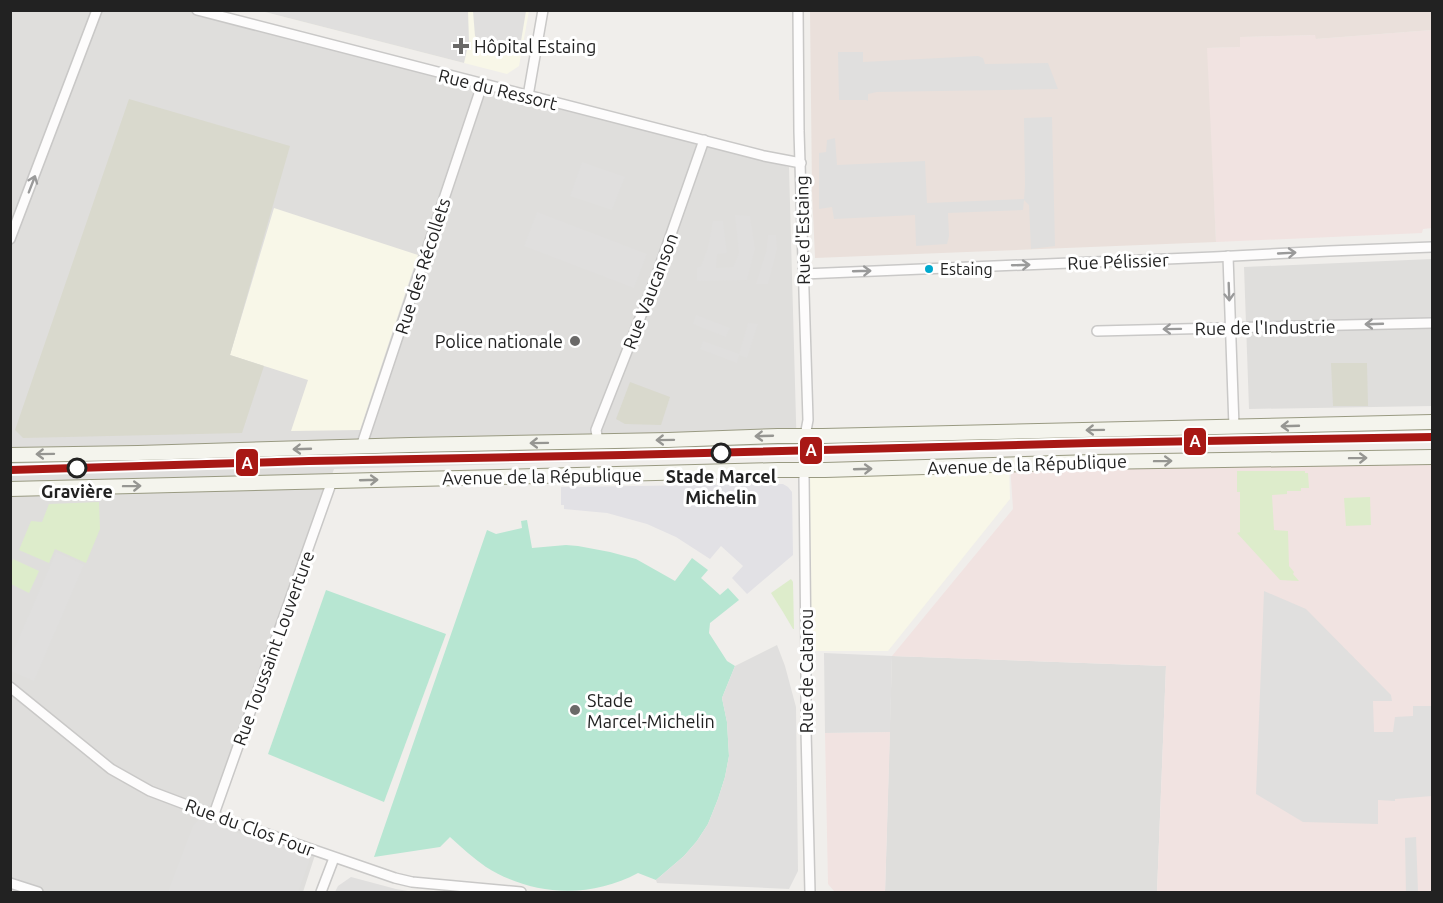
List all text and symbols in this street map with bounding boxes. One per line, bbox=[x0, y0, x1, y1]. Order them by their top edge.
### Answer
place label: Hôpital Estaing bbox=[474, 36, 596, 56]
marker: Hôpital Estaing bbox=[452, 37, 470, 55]
street label: Rue du Ressort bbox=[437, 65, 559, 113]
street label: Rue d'Estaing bbox=[791, 175, 813, 285]
one-way arrow bbox=[27, 176, 38, 194]
street label: Rue des Récollets bbox=[391, 195, 454, 337]
street label: Rue Vaucanson bbox=[619, 230, 681, 352]
one-way arrow bbox=[1276, 248, 1296, 259]
street label: Rue Pélissier bbox=[1067, 249, 1169, 273]
one-way arrow bbox=[1010, 259, 1030, 270]
place label: Estaing bbox=[940, 260, 993, 278]
marker: Estaing bbox=[923, 263, 935, 275]
one-way arrow bbox=[851, 265, 871, 277]
one-way arrow bbox=[1224, 282, 1235, 302]
street label: Rue de l'Industrie bbox=[1194, 316, 1336, 338]
one-way arrow bbox=[1365, 319, 1385, 330]
one-way arrow bbox=[1162, 324, 1182, 335]
place label: Police nationale bbox=[435, 331, 563, 351]
marker: Police nationale bbox=[568, 334, 582, 348]
one-way arrow bbox=[1281, 420, 1301, 431]
one-way arrow bbox=[1086, 424, 1106, 436]
line badge: A bbox=[1183, 427, 1207, 456]
one-way arrow bbox=[755, 431, 775, 442]
text: A bbox=[1189, 432, 1201, 450]
one-way arrow bbox=[655, 434, 675, 446]
line badge: A bbox=[799, 436, 823, 465]
one-way arrow bbox=[530, 437, 550, 448]
text: A bbox=[805, 441, 817, 459]
one-way arrow bbox=[293, 443, 313, 455]
marker: Stade Marcel Michelin bbox=[711, 443, 731, 463]
one-way arrow bbox=[35, 448, 55, 460]
line badge: A bbox=[235, 448, 259, 477]
street label: Avenue de la République bbox=[927, 451, 1127, 477]
one-way arrow bbox=[1347, 452, 1367, 464]
text: A bbox=[241, 454, 253, 472]
one-way arrow bbox=[1152, 455, 1172, 467]
marker: Gravière bbox=[67, 458, 87, 478]
one-way arrow bbox=[853, 463, 873, 475]
street label: Avenue de la République bbox=[442, 464, 642, 488]
place label: Stade Marcel Michelin bbox=[666, 466, 777, 507]
one-way arrow bbox=[358, 474, 378, 486]
place label: Gravière bbox=[41, 481, 113, 501]
one-way arrow bbox=[121, 481, 141, 492]
street label: Rue Toussaint Louverture bbox=[228, 548, 318, 748]
street label: Rue de Catarou bbox=[796, 609, 816, 733]
place label: Stade Marcel-Michelin bbox=[587, 690, 715, 731]
marker: Stade Marcel-Michelin bbox=[568, 703, 582, 717]
street label: Rue du Clos Four bbox=[183, 794, 317, 860]

